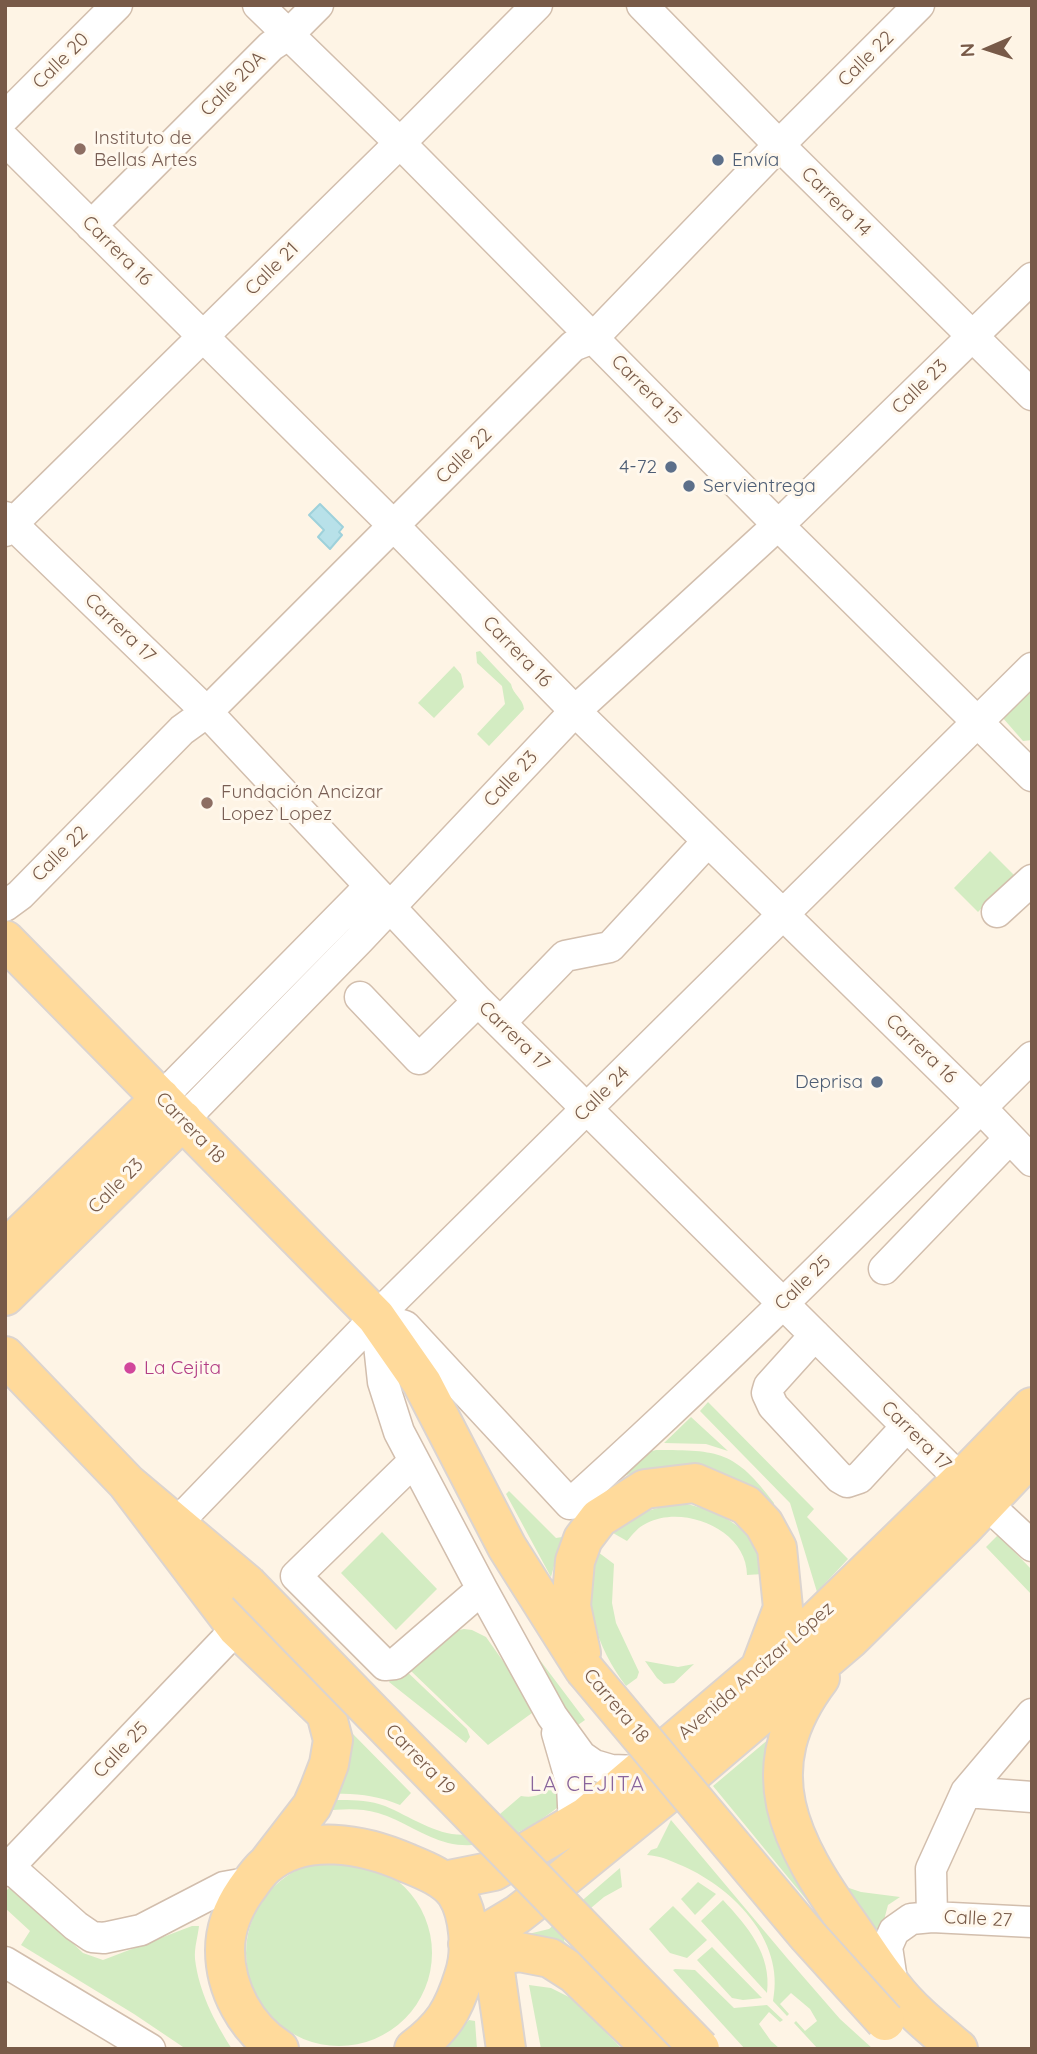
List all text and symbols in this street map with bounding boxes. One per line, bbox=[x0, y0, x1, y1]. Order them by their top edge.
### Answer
north arrow bbox=[953, 14, 1023, 84]
street label: Calle 22 bbox=[833, 26, 899, 92]
street label: Calle 20 bbox=[28, 28, 94, 94]
text: N bbox=[955, 42, 979, 58]
street label: Calle 20A bbox=[196, 47, 270, 121]
place label: Instituto de Bellas Artes bbox=[94, 127, 197, 171]
marker: Instituto de Bellas Artes bbox=[72, 141, 88, 157]
place label: Envía bbox=[732, 149, 779, 171]
marker: Envía bbox=[710, 152, 726, 168]
street label: Carrera 14 bbox=[796, 162, 876, 242]
street label: Carrera 16 bbox=[77, 211, 157, 291]
street label: Calle 21 bbox=[241, 238, 303, 300]
street label: Carrera 15 bbox=[606, 350, 686, 430]
street label: Calle 23 bbox=[887, 355, 953, 419]
street label: Calle 22 bbox=[431, 423, 497, 489]
place label: 4-72 bbox=[619, 456, 657, 478]
marker: 4-72 bbox=[663, 459, 679, 475]
place label: Servientrega bbox=[703, 475, 816, 497]
marker: Servientrega bbox=[681, 478, 697, 494]
street label: Carrera 17 bbox=[80, 589, 160, 667]
street label: Carrera 16 bbox=[478, 612, 556, 692]
street label: Calle 23 bbox=[479, 746, 543, 812]
place label: Fundación Ancizar Lopez Lopez bbox=[221, 781, 383, 825]
marker: Fundación Ancizar Lopez Lopez bbox=[199, 795, 215, 811]
street label: Calle 22 bbox=[27, 821, 93, 887]
street label: Carrera 17 bbox=[474, 997, 554, 1075]
street label: Carrera 16 bbox=[881, 1010, 961, 1088]
street label: Calle 24 bbox=[570, 1062, 634, 1126]
place label: Deprisa bbox=[795, 1071, 863, 1093]
marker: Deprisa bbox=[869, 1074, 885, 1090]
street label: Carrera 18 bbox=[151, 1088, 229, 1168]
street label: Calle 23 bbox=[84, 1154, 148, 1218]
street label: Calle 25 bbox=[770, 1251, 836, 1315]
place label: La Cejita bbox=[144, 1357, 221, 1379]
marker: La Cejita bbox=[122, 1360, 138, 1376]
street label: Carrera 17 bbox=[876, 1396, 956, 1476]
street label: Avenida Ancizar López bbox=[673, 1597, 839, 1745]
street label: Carrera 18 bbox=[578, 1664, 654, 1748]
street label: Calle 25 bbox=[89, 1717, 153, 1783]
street label: Carrera 19 bbox=[380, 1720, 460, 1800]
district label: LA CEJITA bbox=[531, 1772, 645, 1798]
street label: Calle 27 bbox=[943, 1906, 1013, 1932]

